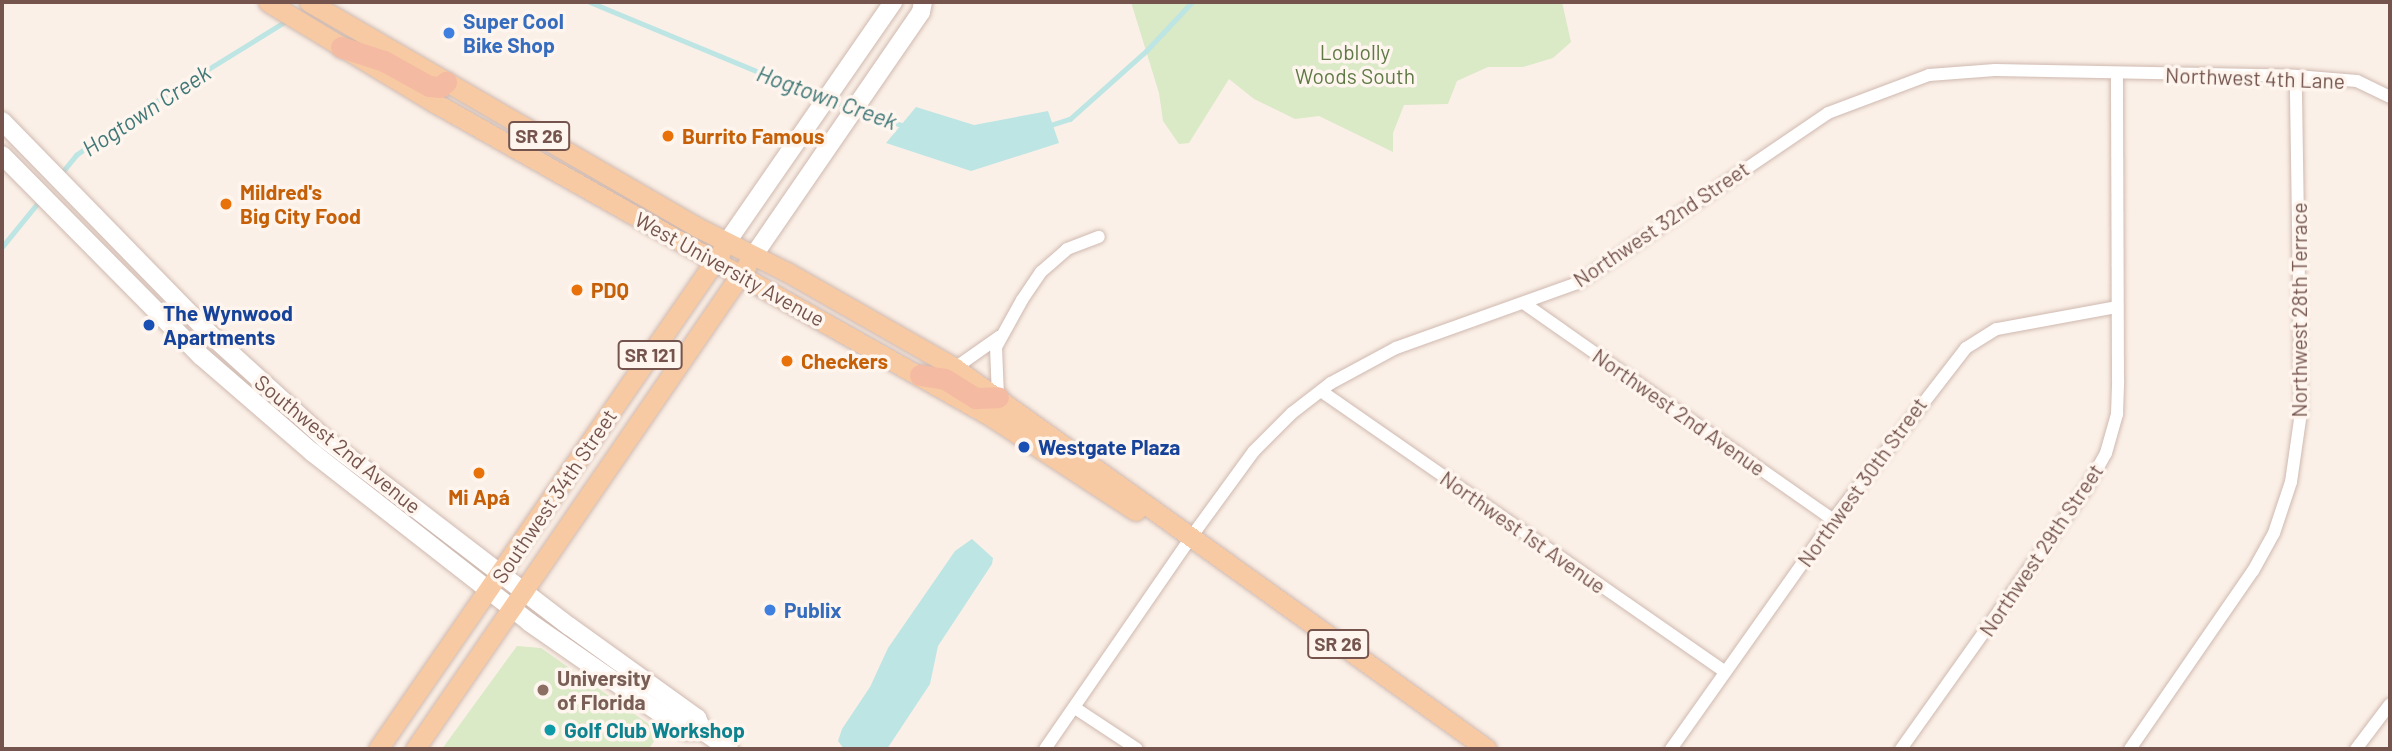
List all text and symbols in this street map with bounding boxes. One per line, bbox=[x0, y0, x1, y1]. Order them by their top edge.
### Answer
place label: Super Cool Bike Shop bbox=[463, 8, 564, 58]
marker: Super Cool Bike Shop bbox=[441, 25, 457, 41]
park label: Loblolly Woods South bbox=[1295, 39, 1415, 89]
water label: Hogtown Creek bbox=[77, 58, 215, 162]
water label: Hogtown Creek bbox=[753, 59, 901, 135]
street label: Northwest 4th Lane bbox=[2165, 62, 2345, 94]
road number: SR 26 bbox=[508, 120, 570, 152]
place label: Burrito Famous bbox=[682, 123, 824, 149]
marker: Burrito Famous bbox=[660, 128, 676, 144]
street label: Northwest 32nd Street bbox=[1568, 156, 1754, 292]
place label: Mildred's Big City Food bbox=[240, 179, 361, 229]
marker: Mildred's Big City Food bbox=[218, 196, 234, 212]
street label: Northwest 28th Terrace bbox=[2286, 202, 2312, 418]
street label: West University Avenue bbox=[631, 206, 829, 332]
place label: PDQ bbox=[591, 277, 629, 303]
marker: PDQ bbox=[569, 282, 585, 298]
place label: The Wynwood Apartments bbox=[163, 300, 293, 350]
marker: The Wynwood Apartments bbox=[141, 317, 157, 333]
road number: SR 121 bbox=[617, 340, 683, 370]
street label: Northwest 2nd Avenue bbox=[1588, 343, 1770, 481]
place label: Checkers bbox=[801, 348, 888, 374]
marker: Checkers bbox=[779, 353, 795, 369]
street label: Southwest 2nd Avenue bbox=[250, 369, 426, 519]
street label: Northwest 30th Street bbox=[1792, 392, 1932, 572]
street label: Southwest 34th Street bbox=[486, 404, 622, 588]
place label: Westgate Plaza bbox=[1038, 434, 1180, 460]
marker: Westgate Plaza bbox=[1016, 439, 1032, 455]
street label: Northwest 29th Street bbox=[1974, 459, 2108, 641]
marker: Mi Apá bbox=[471, 465, 487, 481]
street label: Northwest 1st Avenue bbox=[1435, 465, 1611, 599]
place label: Mi Apá bbox=[448, 484, 510, 510]
place label: Publix bbox=[784, 597, 842, 623]
marker: Publix bbox=[762, 602, 778, 618]
road number: SR 26 bbox=[1306, 628, 1370, 660]
place label: University of Florida bbox=[557, 665, 651, 715]
marker: University of Florida bbox=[535, 682, 551, 698]
place label: Golf Club Workshop bbox=[564, 717, 745, 743]
marker: Golf Club Workshop bbox=[542, 722, 558, 738]

